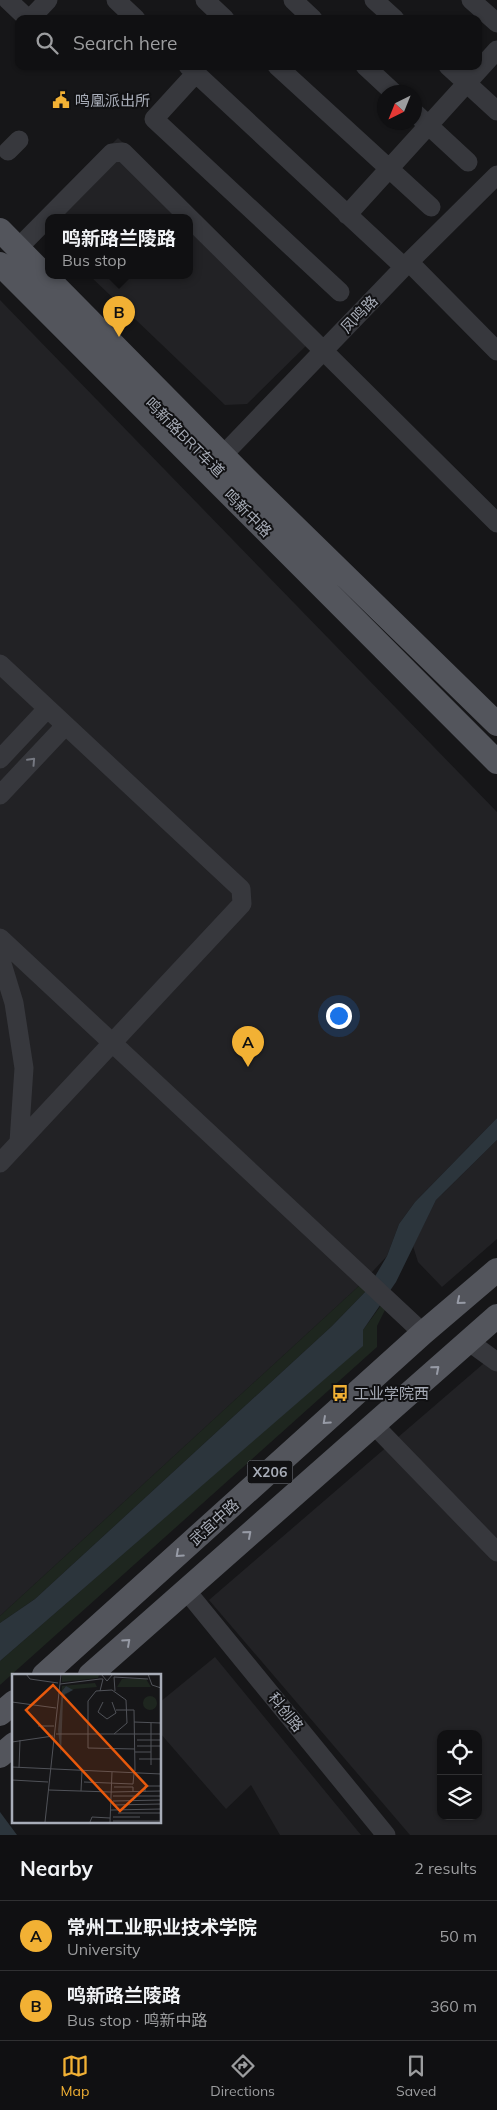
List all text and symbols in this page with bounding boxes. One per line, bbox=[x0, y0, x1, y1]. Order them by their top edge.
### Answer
search box bbox=[15, 15, 482, 70]
icon: search bbox=[33, 29, 61, 57]
text: Search here bbox=[73, 31, 177, 55]
north arrow bbox=[377, 85, 422, 130]
public building icon: 鸣凰派出所 bbox=[51, 90, 71, 110]
place label: 鸣凰派出所 bbox=[75, 91, 150, 110]
popup bbox=[45, 214, 193, 279]
text: 鸣新路兰陵路 bbox=[62, 226, 176, 250]
text: Bus stop bbox=[62, 250, 126, 270]
street label: 凤鸣路 bbox=[337, 291, 381, 337]
pin: B bbox=[103, 296, 135, 337]
street label: 鸣新路BRT车道 bbox=[141, 393, 229, 481]
street label: 鸣新中路 bbox=[220, 485, 276, 541]
one-way arrow bbox=[26, 757, 35, 766]
your location bbox=[326, 1003, 352, 1029]
pin: A bbox=[232, 1026, 264, 1067]
one-way arrow bbox=[457, 1296, 466, 1304]
one-way arrow bbox=[430, 1366, 439, 1375]
bus stop icon: 工业学院西 bbox=[330, 1383, 350, 1403]
place label: 工业学院西 bbox=[354, 1384, 429, 1403]
one-way arrow bbox=[322, 1415, 331, 1424]
road number: X206 bbox=[248, 1460, 292, 1484]
street label: 武宜中路 bbox=[185, 1495, 243, 1549]
one-way arrow bbox=[243, 1531, 252, 1540]
one-way arrow bbox=[176, 1548, 185, 1557]
one-way arrow bbox=[121, 1639, 130, 1648]
inset map bbox=[12, 1674, 161, 1822]
street label: 科创路 bbox=[264, 1689, 308, 1735]
map controls bbox=[437, 1730, 482, 1820]
button: locate bbox=[437, 1730, 482, 1775]
button: layers bbox=[437, 1775, 482, 1820]
text: Nearby bbox=[20, 1855, 93, 1881]
text: 2 results bbox=[414, 1858, 477, 1878]
text: 常州工业职业技术学院 bbox=[67, 1915, 257, 1939]
text: A bbox=[30, 1926, 42, 1946]
text: 50 m bbox=[440, 1926, 477, 1946]
text: University bbox=[67, 1939, 141, 1959]
text: 鸣新路兰陵路 bbox=[67, 1983, 181, 2007]
text: B bbox=[30, 1996, 42, 2016]
text: 360 m bbox=[430, 1996, 477, 2016]
text: Bus stop · 鸣新中路 bbox=[67, 2010, 207, 2030]
tab: Map bbox=[61, 2052, 89, 2100]
tab: Directions bbox=[210, 2052, 275, 2100]
tab: Saved bbox=[396, 2052, 436, 2100]

